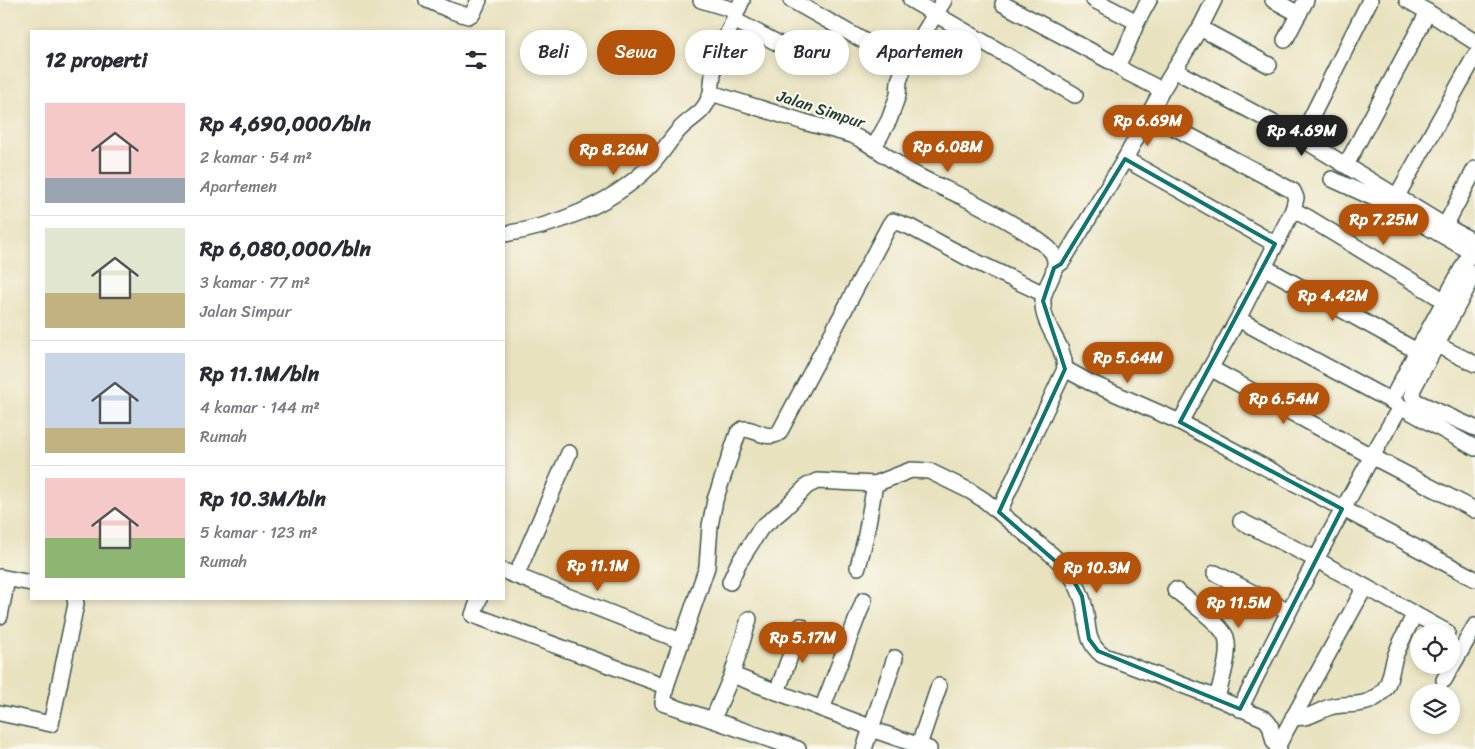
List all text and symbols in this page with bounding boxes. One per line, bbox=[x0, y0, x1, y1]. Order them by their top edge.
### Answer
chip: Beli bbox=[520, 30, 587, 75]
chip: Sewa bbox=[597, 30, 675, 75]
chip: Filter bbox=[685, 30, 765, 75]
chip: Baru bbox=[775, 30, 849, 75]
chip: Apartemen bbox=[859, 30, 981, 75]
text: 12 properti bbox=[45, 41, 147, 79]
icon: filters bbox=[462, 46, 490, 74]
street label: Jalan Simpur bbox=[772, 81, 870, 137]
pin: Rp 6.69M bbox=[1096, 104, 1200, 147]
text: Rp 4,690,000/bln bbox=[200, 105, 371, 143]
text: Rp 6.69M bbox=[1114, 106, 1182, 135]
pin: Rp 4.69M bbox=[1250, 114, 1354, 157]
text: Rp 4.69M bbox=[1267, 116, 1337, 145]
icon: home bbox=[85, 123, 145, 183]
pin: Rp 6.08M bbox=[896, 130, 1000, 173]
text: Rp 6.08M bbox=[913, 132, 983, 161]
pin: Rp 8.26M bbox=[562, 134, 666, 176]
text: Rp 8.26M bbox=[580, 135, 648, 164]
text: 2 kamar · 54 m² bbox=[200, 143, 312, 172]
text: Apartemen bbox=[200, 172, 277, 201]
pin: Rp 7.25M bbox=[1332, 204, 1436, 246]
text: Rp 7.25M bbox=[1350, 205, 1418, 234]
text: Rp 6,080,000/bln bbox=[200, 230, 371, 268]
icon: home bbox=[85, 248, 145, 308]
text: 3 kamar · 77 m² bbox=[200, 268, 310, 297]
pin: Rp 4.42M bbox=[1281, 280, 1385, 322]
text: Rp 4.42M bbox=[1298, 281, 1368, 310]
text: Jalan Simpur bbox=[200, 297, 291, 326]
pin: Rp 5.64M bbox=[1076, 342, 1180, 384]
text: Rp 5.64M bbox=[1093, 343, 1163, 372]
text: Rp 11.1M/bln bbox=[200, 355, 319, 393]
icon: home bbox=[85, 373, 145, 433]
pin: Rp 6.54M bbox=[1232, 382, 1336, 425]
text: Rp 6.54M bbox=[1249, 384, 1319, 413]
text: 4 kamar · 144 m² bbox=[200, 393, 320, 422]
text: Rumah bbox=[200, 422, 247, 451]
text: Rp 10.3M/bln bbox=[200, 480, 326, 518]
icon: home bbox=[85, 498, 145, 558]
text: 5 kamar · 123 m² bbox=[200, 518, 318, 547]
text: Rumah bbox=[200, 547, 247, 576]
pin: Rp 11.1M bbox=[546, 550, 650, 592]
text: Rp 11.1M bbox=[568, 551, 628, 580]
pin: Rp 10.3M bbox=[1045, 552, 1149, 594]
text: Rp 10.3M bbox=[1064, 553, 1130, 582]
pin: Rp 11.5M bbox=[1187, 586, 1291, 629]
text: Rp 11.5M bbox=[1207, 588, 1271, 617]
pin: Rp 5.17M bbox=[751, 622, 855, 664]
text: Rp 5.17M bbox=[770, 623, 836, 652]
map controls bbox=[1410, 624, 1460, 734]
button: locate bbox=[1410, 624, 1460, 674]
button: layers bbox=[1410, 684, 1460, 734]

